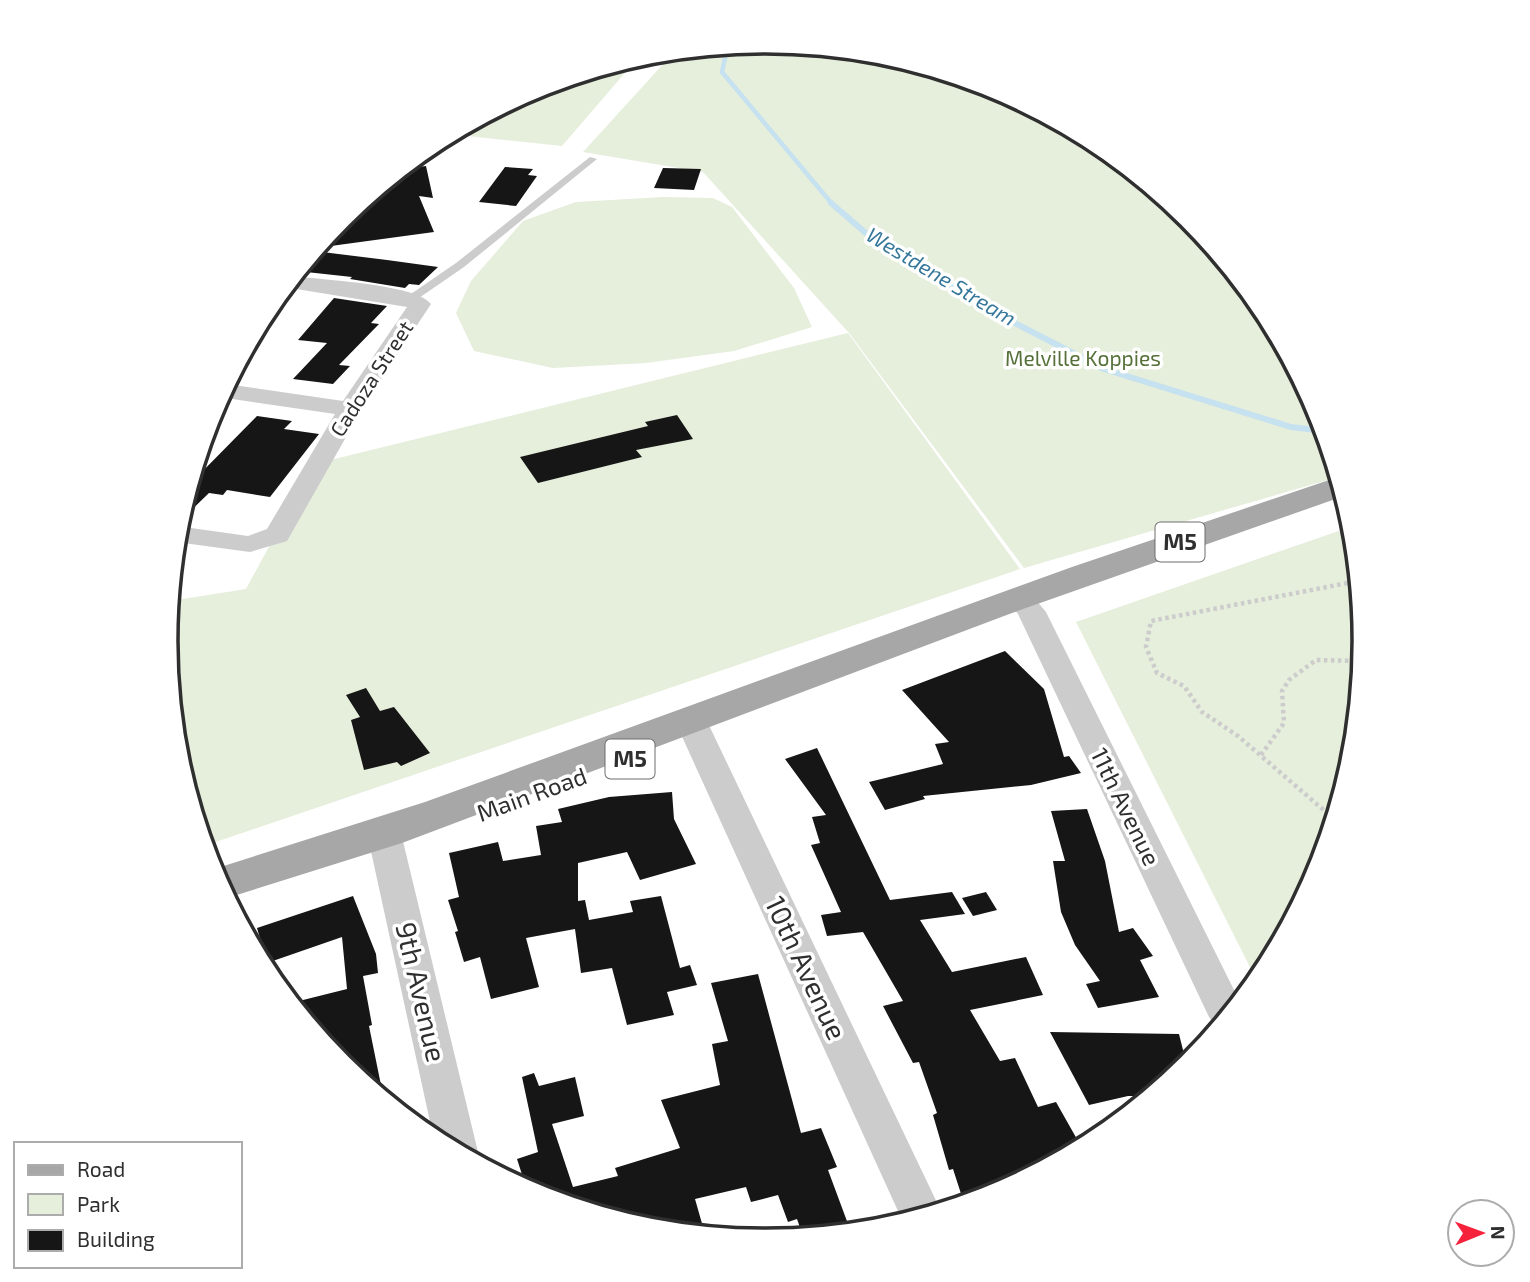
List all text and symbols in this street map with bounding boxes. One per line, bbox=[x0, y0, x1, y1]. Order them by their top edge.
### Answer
water label: Westdene Stream bbox=[862, 221, 1021, 330]
street label: Cadoza Street bbox=[324, 316, 417, 441]
park label: Melville Koppies bbox=[1005, 345, 1161, 370]
road number: M5 bbox=[1156, 522, 1204, 562]
road number: M5 bbox=[606, 740, 654, 778]
street label: 11th Avenue bbox=[1085, 743, 1167, 870]
street label: Main Road bbox=[473, 760, 590, 827]
street label: 10th Avenue bbox=[759, 890, 855, 1045]
street label: 9th Avenue bbox=[389, 919, 455, 1065]
legend bbox=[14, 1142, 242, 1268]
text: Road bbox=[77, 1156, 125, 1181]
text: Park bbox=[77, 1191, 120, 1216]
north arrow bbox=[1446, 1198, 1516, 1268]
text: Building bbox=[77, 1226, 155, 1251]
text: N bbox=[1487, 1226, 1510, 1240]

